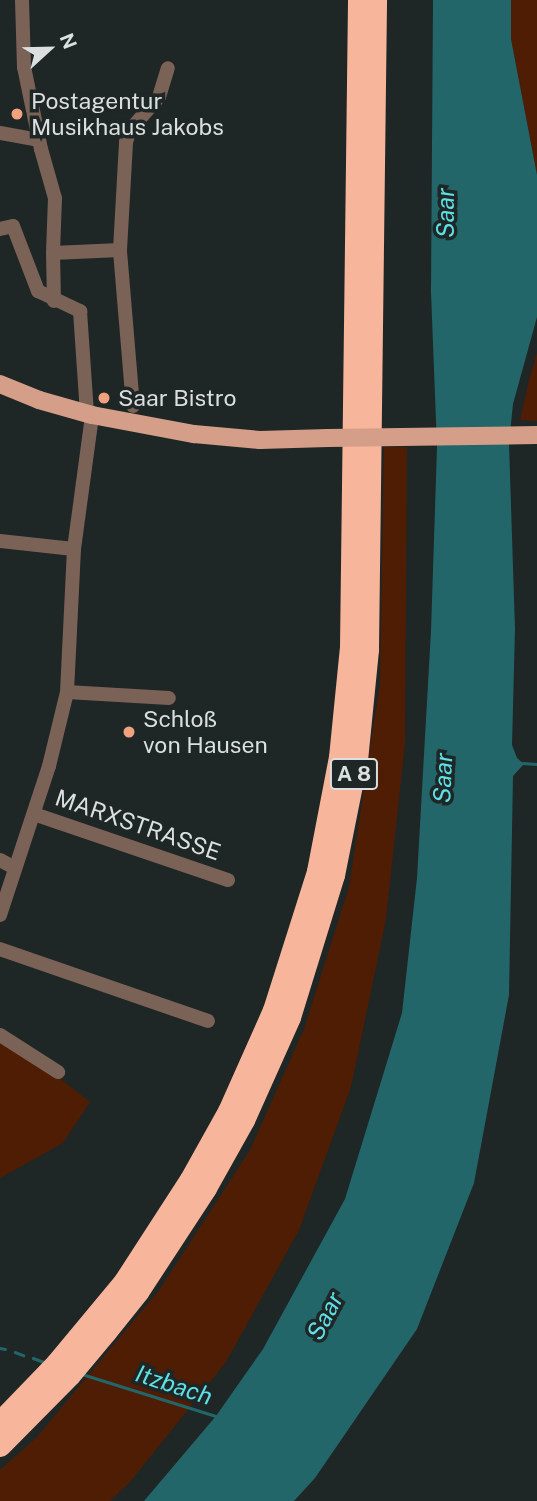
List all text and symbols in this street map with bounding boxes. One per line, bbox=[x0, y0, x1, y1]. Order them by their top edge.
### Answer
north arrow bbox=[14, 14, 84, 84]
text: N bbox=[55, 30, 81, 52]
place label: Postagentur Musikhaus Jakobs bbox=[31, 87, 224, 141]
marker: Postagentur Musikhaus Jakobs bbox=[9, 106, 25, 122]
water label: Saar bbox=[432, 188, 460, 238]
place label: Saar Bistro bbox=[118, 384, 237, 412]
marker: Saar Bistro bbox=[96, 390, 112, 406]
place label: Schloß von Hausen bbox=[143, 705, 268, 759]
marker: Schloß von Hausen bbox=[121, 724, 137, 740]
water label: Saar bbox=[427, 752, 459, 804]
road number: A 8 bbox=[330, 756, 378, 792]
street label: MARXSTRASSE bbox=[52, 784, 224, 866]
water label: Saar bbox=[300, 1287, 350, 1345]
water label: Itzbach bbox=[132, 1359, 216, 1411]

